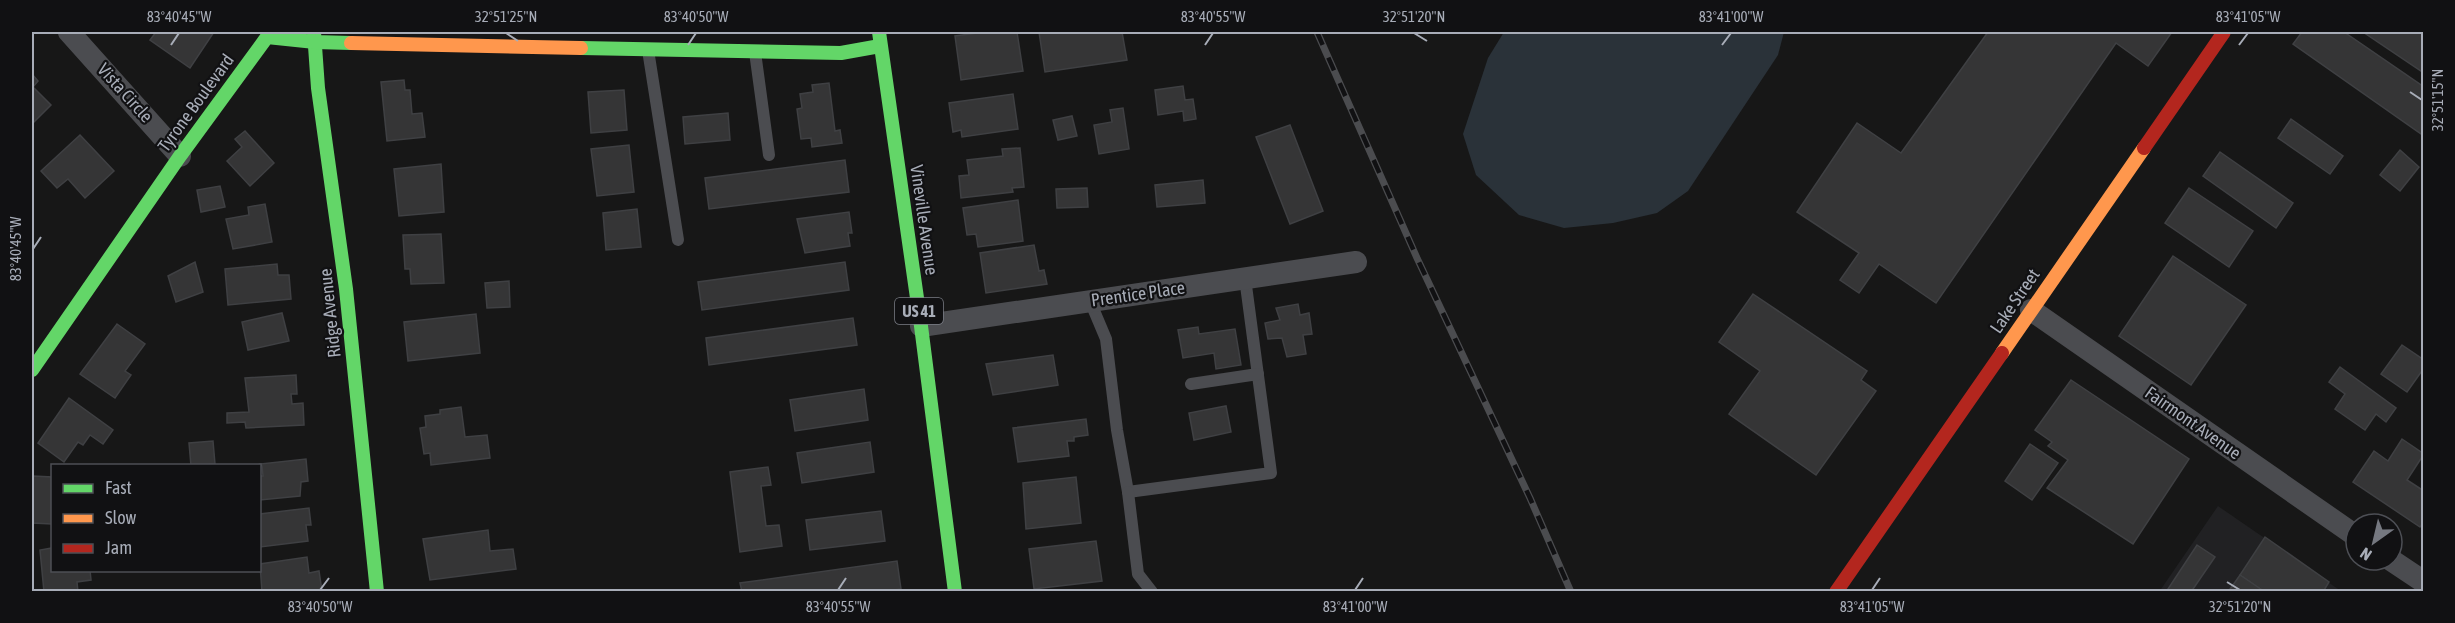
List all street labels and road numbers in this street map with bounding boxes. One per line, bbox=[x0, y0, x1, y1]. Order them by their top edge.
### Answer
street label: Tyrone Boulevard bbox=[153, 50, 238, 156]
street label: Vista Circle bbox=[93, 59, 157, 127]
street label: Vineville Avenue bbox=[906, 163, 943, 276]
street label: Lake Street bbox=[1985, 265, 2044, 337]
street label: Ridge Avenue bbox=[314, 267, 345, 359]
street label: Prentice Place bbox=[1090, 277, 1186, 310]
road number: US 41 bbox=[895, 298, 943, 324]
street label: Fairmont Avenue bbox=[2141, 382, 2245, 463]

